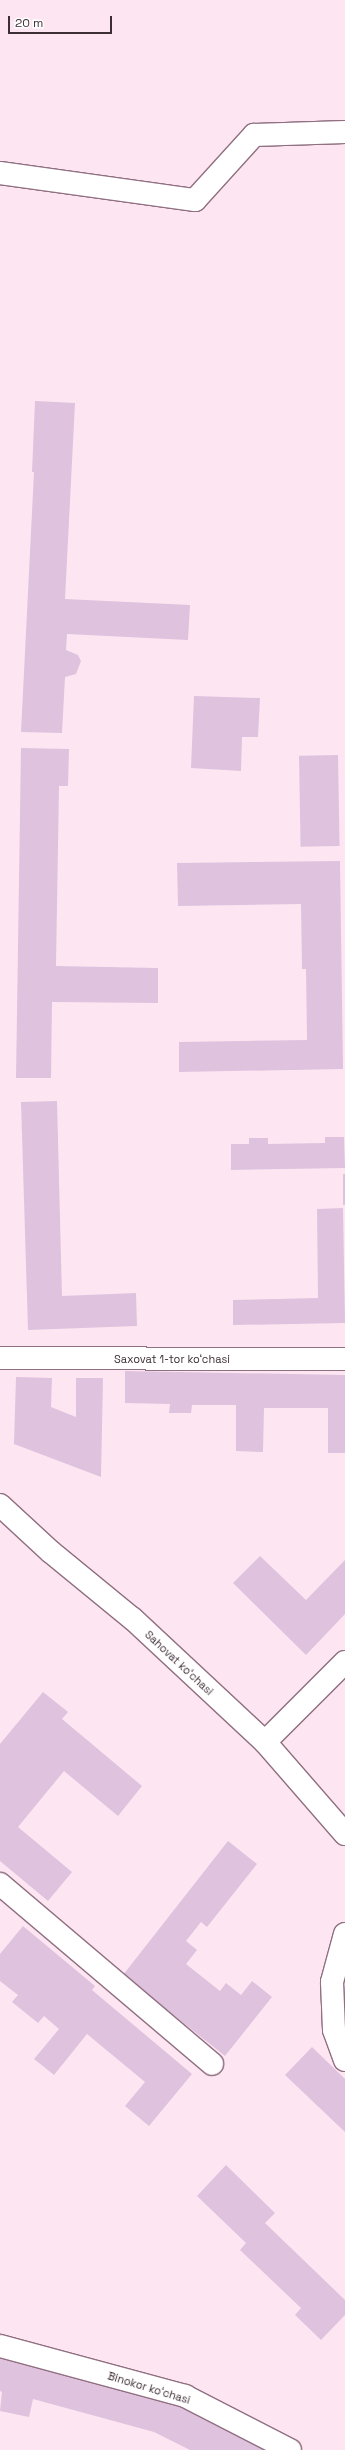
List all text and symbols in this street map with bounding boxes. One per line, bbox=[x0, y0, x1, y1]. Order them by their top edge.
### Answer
scale bar bbox=[10, 8, 114, 34]
text: 20 m bbox=[15, 15, 43, 31]
street label: Saxovat 1-tor koʻchasi bbox=[114, 1352, 230, 1366]
street label: Sahovat koʻchasi bbox=[142, 1628, 216, 1698]
street label: Binokor koʻchasi bbox=[106, 2369, 192, 2407]

